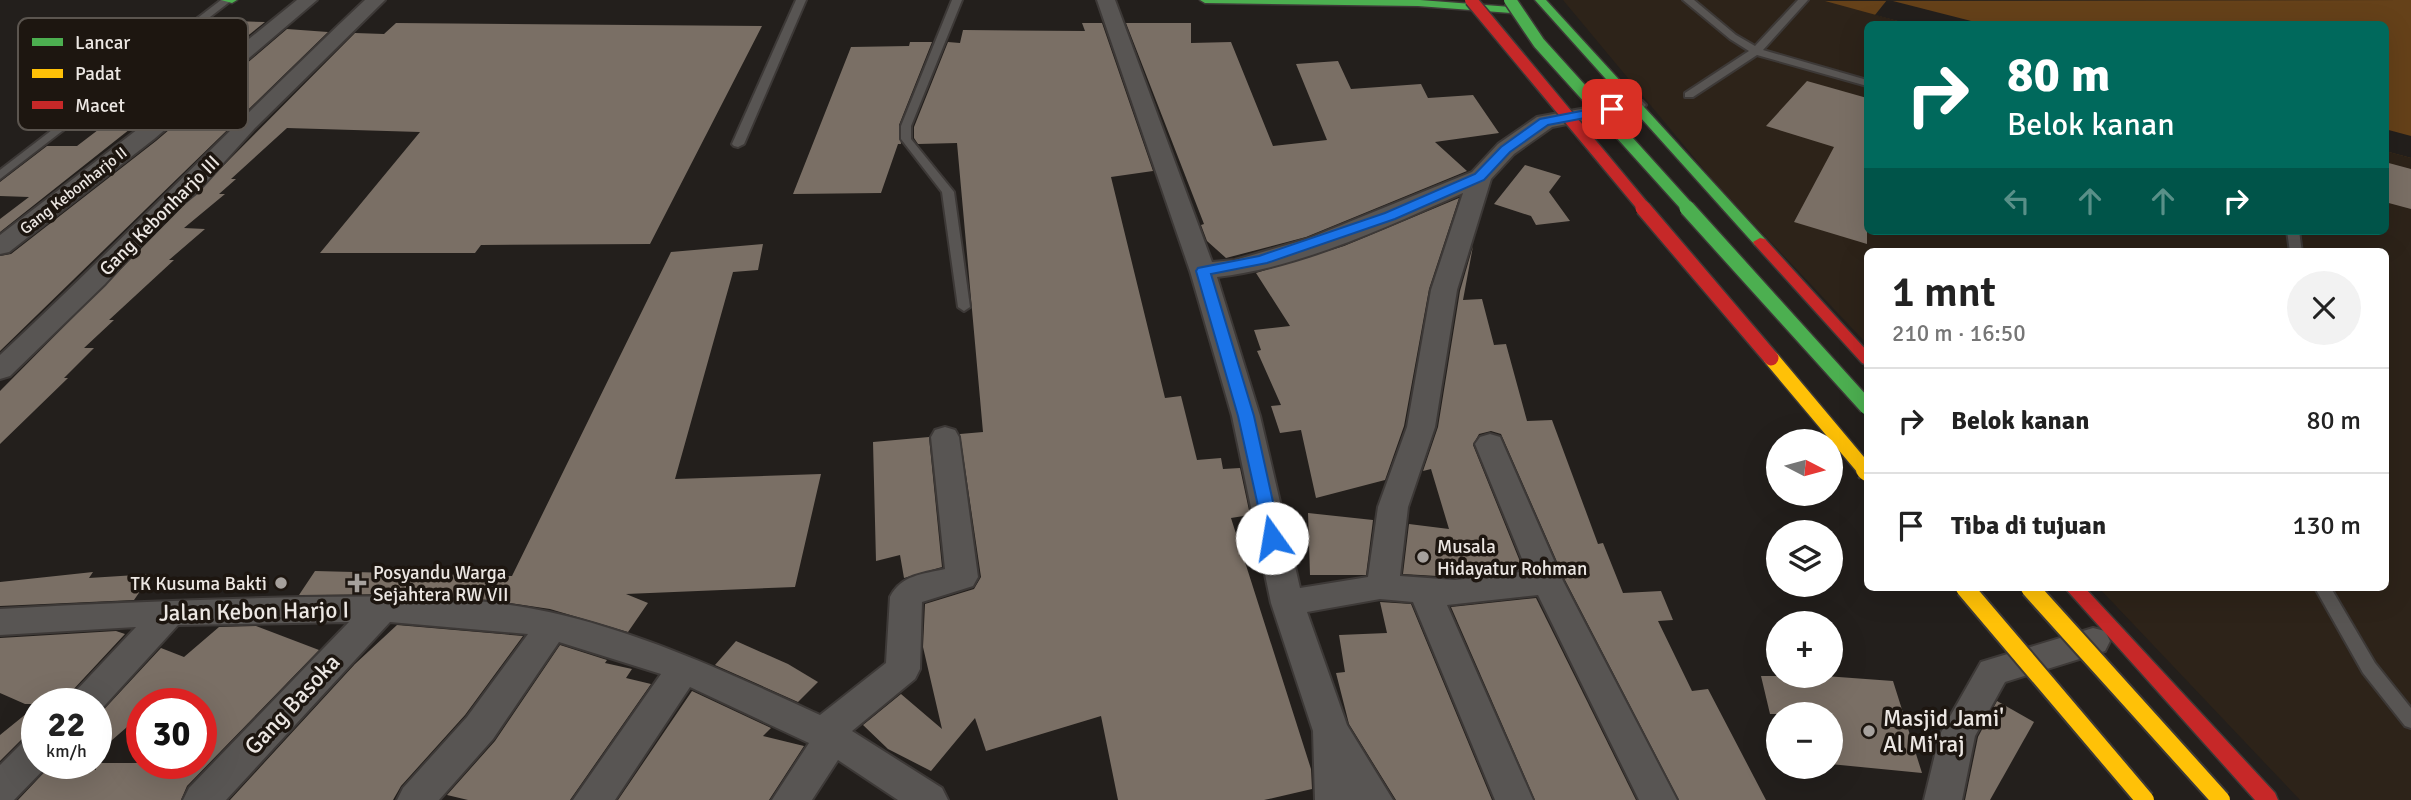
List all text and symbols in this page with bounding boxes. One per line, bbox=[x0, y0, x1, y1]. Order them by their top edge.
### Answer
legend bbox=[18, 18, 248, 130]
text: Lancar bbox=[75, 31, 130, 55]
text: 80 m bbox=[2007, 45, 2110, 105]
icon: right bbox=[1892, 49, 1983, 140]
text: Padat bbox=[75, 62, 121, 86]
pin bbox=[1582, 79, 1642, 139]
icon: arrive bbox=[1593, 90, 1631, 128]
text: Macet bbox=[75, 94, 125, 118]
text: Belok kanan bbox=[2007, 105, 2175, 144]
street label: Gang Kebonharjo II bbox=[16, 143, 131, 239]
street label: Gang Kebonharjo III bbox=[94, 150, 225, 281]
icon: left bbox=[1998, 182, 2036, 220]
icon: ahead bbox=[2071, 182, 2109, 220]
icon: ahead bbox=[2144, 182, 2182, 220]
icon: right bbox=[2217, 182, 2255, 220]
text: 1 mnt bbox=[1892, 267, 1996, 318]
button: close bbox=[2287, 271, 2361, 345]
text: 210 m · 16:50 bbox=[1892, 319, 2026, 348]
icon: right bbox=[1892, 402, 1930, 440]
text: Belok kanan bbox=[1951, 405, 2089, 437]
text: 80 m bbox=[2306, 405, 2361, 437]
north arrow bbox=[1766, 429, 1843, 506]
map controls bbox=[1766, 429, 1843, 779]
position arrow bbox=[1235, 501, 1309, 575]
icon: arrive bbox=[1892, 507, 1930, 545]
text: Tiba di tujuan bbox=[1951, 510, 2106, 542]
text: 130 m bbox=[2292, 510, 2361, 542]
button: layers bbox=[1766, 520, 1843, 597]
place label: Musala Hidayatur Rohman bbox=[1437, 535, 1587, 581]
marker: Musala Hidayatur Rohman bbox=[1415, 549, 1431, 565]
place label: Posyandu Warga Sejahtera RW VII bbox=[373, 561, 509, 607]
place label: TK Kusuma Bakti bbox=[131, 572, 267, 596]
marker: Posyandu Warga Sejahtera RW VII bbox=[347, 573, 367, 593]
marker: TK Kusuma Bakti bbox=[273, 575, 289, 591]
street label: Jalan Kebon Harjo I bbox=[159, 595, 349, 628]
button: + bbox=[1766, 611, 1843, 688]
street label: Gang Basoka bbox=[238, 648, 346, 761]
speed limit sign: 30 bbox=[126, 688, 217, 779]
button: − bbox=[1766, 702, 1843, 779]
text: 22 bbox=[48, 703, 85, 746]
place label: Masjid Jami' Al Mi'raj bbox=[1883, 704, 2004, 759]
marker: Masjid Jami' Al Mi'raj bbox=[1861, 723, 1877, 739]
text: km/h bbox=[46, 740, 87, 762]

